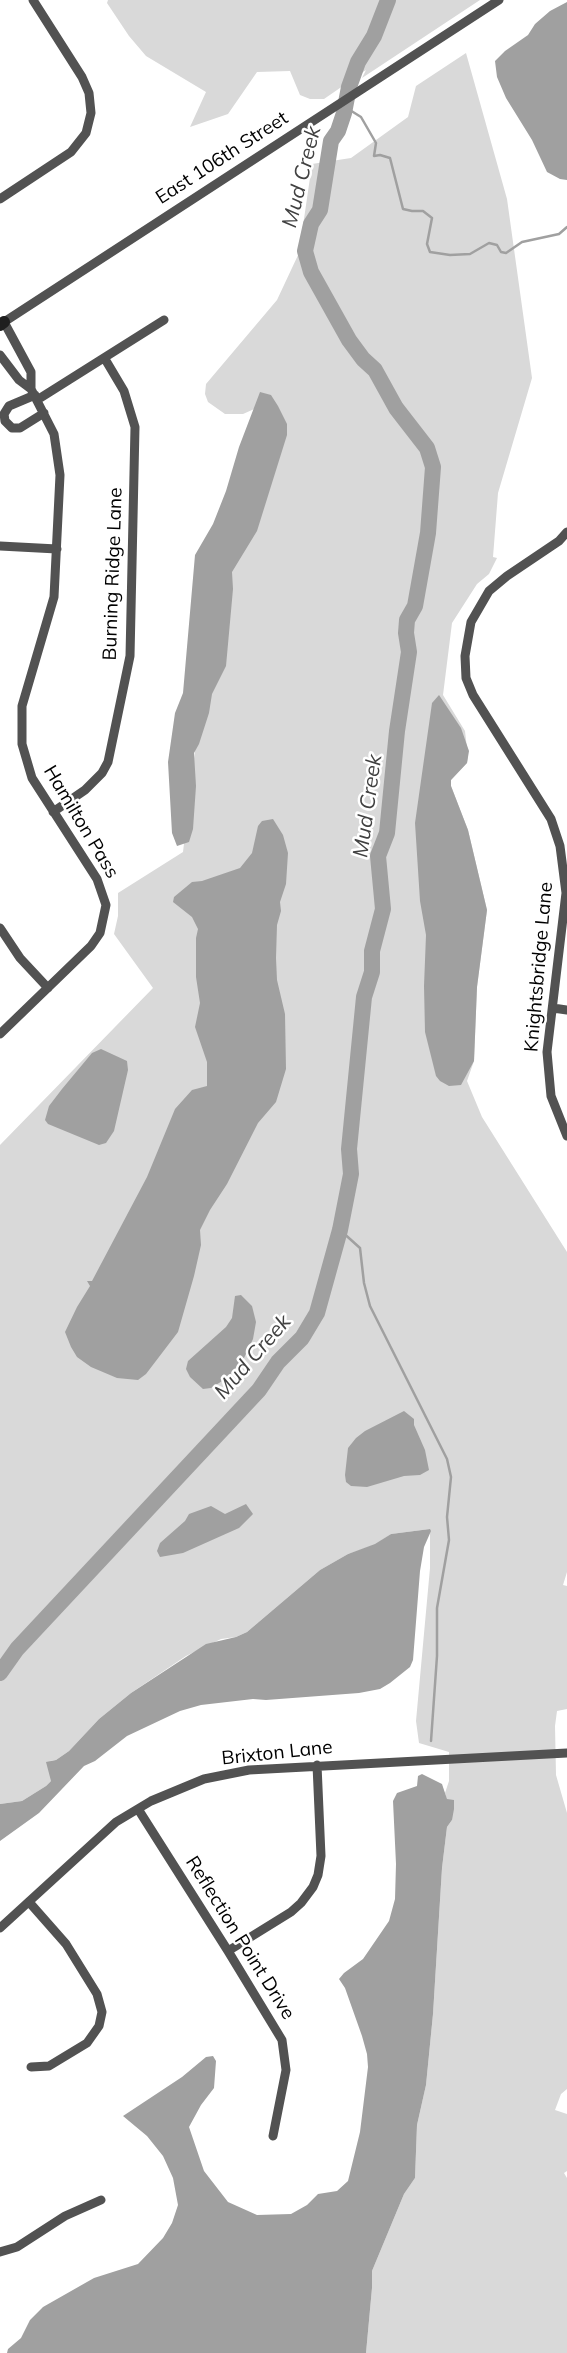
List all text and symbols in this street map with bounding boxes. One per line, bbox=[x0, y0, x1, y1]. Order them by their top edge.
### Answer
street label: East 106th Street bbox=[152, 107, 292, 209]
water label: Mud Creek bbox=[277, 124, 327, 230]
street label: Burning Ridge Lane bbox=[99, 487, 127, 661]
water label: Mud Creek bbox=[348, 753, 388, 859]
street label: Hamilton Pass bbox=[38, 762, 124, 882]
street label: Knightsbridge Lane bbox=[520, 881, 558, 1053]
water label: Mud Creek bbox=[209, 1310, 297, 1404]
street label: Brixton Lane bbox=[221, 1736, 333, 1770]
street label: Reflection Point Drive bbox=[181, 1852, 299, 2024]

